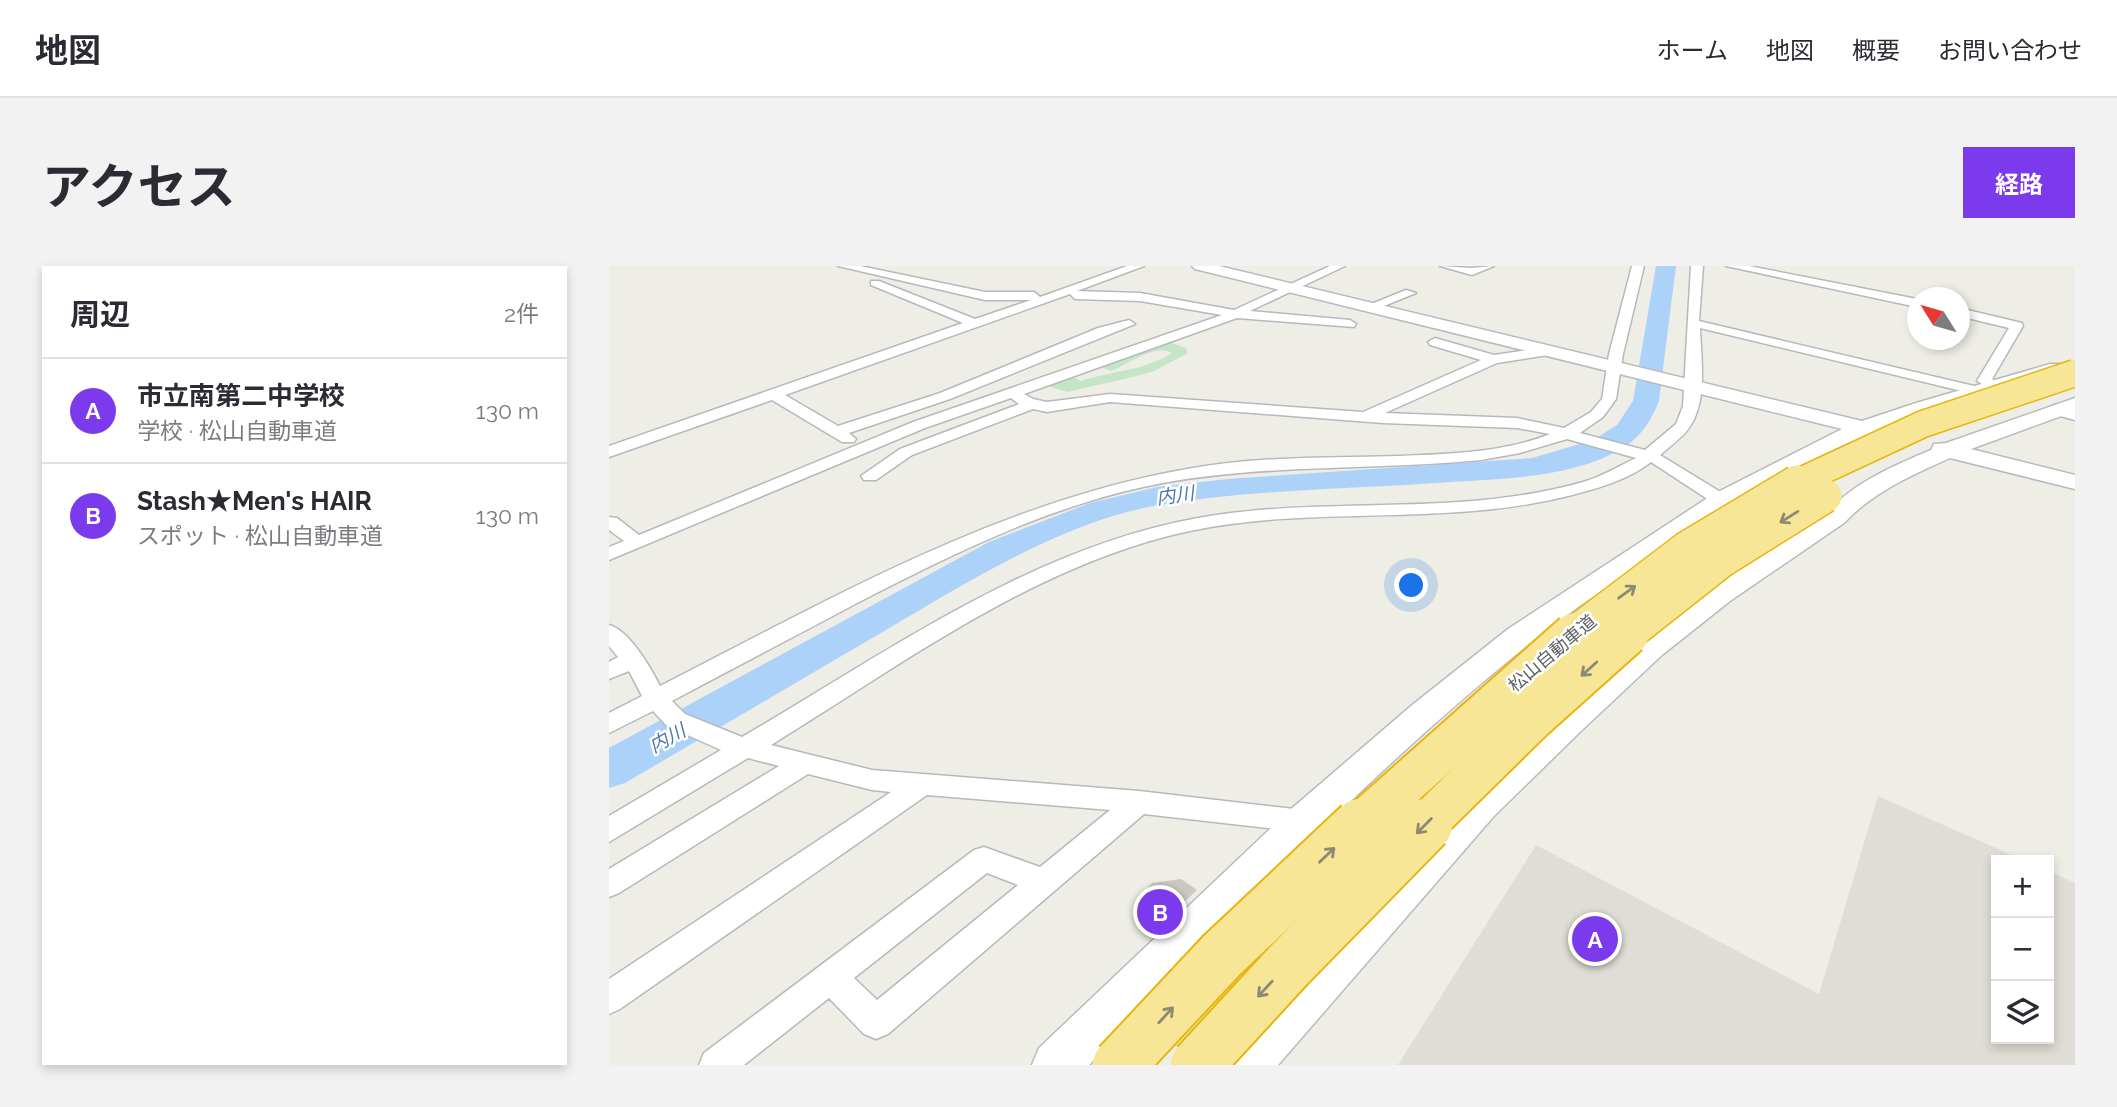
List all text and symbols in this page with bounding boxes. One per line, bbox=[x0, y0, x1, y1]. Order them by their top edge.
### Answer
text: 地図 bbox=[35, 31, 101, 70]
text: ホーム bbox=[1657, 36, 1728, 65]
text: 地図 bbox=[1766, 36, 1814, 65]
text: 概要 bbox=[1852, 36, 1900, 65]
text: お問い合わせ bbox=[1938, 36, 2082, 65]
button: 経路 bbox=[1963, 147, 2075, 218]
text: アクセス bbox=[42, 158, 236, 215]
north arrow bbox=[1907, 287, 1970, 350]
text: 周辺 bbox=[70, 297, 130, 332]
text: 2件 bbox=[504, 300, 539, 327]
text: 市立南第二中学校 bbox=[137, 381, 345, 411]
text: A bbox=[85, 397, 101, 424]
text: 130 m bbox=[476, 397, 539, 424]
text: 学校 · 松山自動車道 bbox=[137, 417, 337, 444]
water label: 内川 bbox=[1155, 481, 1197, 509]
text: Stash★Men's HAIR bbox=[137, 486, 372, 516]
text: B bbox=[85, 502, 101, 529]
text: 130 m bbox=[476, 502, 539, 529]
one-way arrow bbox=[1780, 509, 1799, 524]
text: スポット · 松山自動車道 bbox=[137, 522, 383, 549]
your location bbox=[1394, 568, 1428, 602]
one-way arrow bbox=[1617, 585, 1636, 599]
street label: 松山自動車道 bbox=[1504, 610, 1600, 696]
one-way arrow bbox=[1581, 661, 1598, 678]
water label: 内川 bbox=[645, 718, 691, 757]
one-way arrow bbox=[1416, 817, 1433, 834]
one-way arrow bbox=[1318, 847, 1336, 863]
map controls bbox=[1991, 855, 2054, 1044]
button: + bbox=[1991, 855, 2054, 918]
pin: B bbox=[1137, 886, 1183, 938]
pin: A bbox=[1572, 913, 1618, 965]
button: − bbox=[1991, 918, 2054, 981]
one-way arrow bbox=[1257, 980, 1274, 997]
button: layers bbox=[1991, 981, 2054, 1044]
one-way arrow bbox=[1158, 1006, 1174, 1024]

